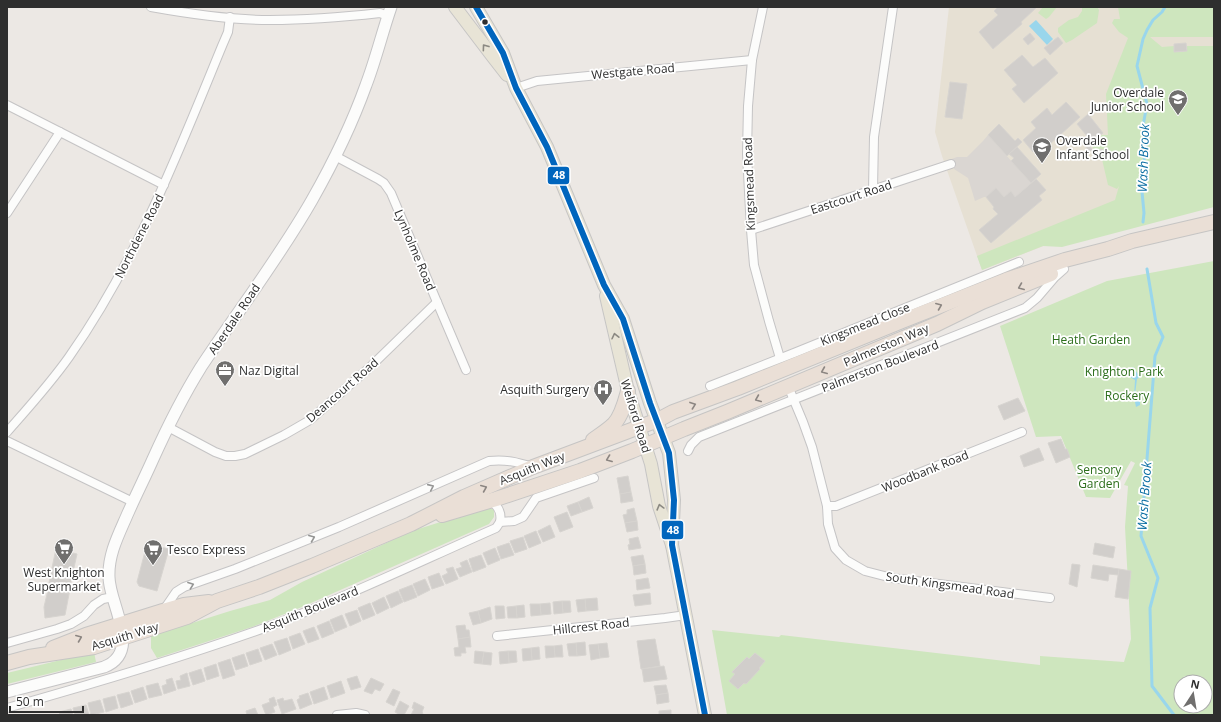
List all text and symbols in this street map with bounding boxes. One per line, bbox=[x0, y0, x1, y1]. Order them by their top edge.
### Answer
unlabelled marker bbox=[480, 17, 490, 27]
one-way arrow bbox=[483, 44, 490, 51]
street label: Westgate Road bbox=[591, 59, 675, 83]
place label: Overdale Junior School bbox=[1090, 84, 1164, 115]
school or university icon: Overdale Junior School bbox=[1167, 88, 1189, 116]
water label: Wash Brook bbox=[1133, 123, 1153, 193]
place label: Overdale Infant School bbox=[1056, 132, 1129, 163]
school or university icon: Overdale Infant School bbox=[1031, 136, 1053, 164]
street label: Kingsmead Road bbox=[739, 137, 759, 231]
line badge: 48 bbox=[547, 166, 570, 185]
text: 48 bbox=[553, 167, 565, 182]
street label: Eastcourt Road bbox=[808, 176, 894, 218]
street label: Northdene Road bbox=[110, 191, 168, 281]
street label: Lynholme Road bbox=[390, 207, 440, 293]
street label: Aberdale Road bbox=[204, 280, 264, 358]
one-way arrow bbox=[1017, 282, 1024, 290]
street label: Kingsmead Close bbox=[818, 298, 913, 350]
one-way arrow bbox=[935, 303, 942, 311]
street label: Palmerston Way bbox=[841, 319, 932, 371]
park label: Heath Garden bbox=[1052, 331, 1130, 348]
one-way arrow bbox=[611, 333, 620, 340]
street label: Palmerston Boulevard bbox=[819, 336, 941, 396]
street label: Deancourt Road bbox=[302, 354, 382, 426]
office icon: Naz Digital bbox=[214, 359, 236, 387]
place label: Naz Digital bbox=[239, 362, 299, 379]
park label: Knighton Park bbox=[1085, 363, 1164, 380]
one-way arrow bbox=[820, 367, 827, 375]
street label: Welford Road bbox=[617, 377, 655, 455]
hospital icon: Asquith Surgery bbox=[592, 378, 614, 406]
place label: Asquith Surgery bbox=[500, 381, 590, 398]
park label: Rockery bbox=[1105, 387, 1150, 404]
one-way arrow bbox=[754, 394, 762, 402]
one-way arrow bbox=[690, 401, 697, 409]
street label: Woodbank Road bbox=[879, 446, 971, 496]
street label: Asquith Way bbox=[497, 447, 568, 489]
one-way arrow bbox=[605, 455, 612, 463]
water label: Wash Brook bbox=[1133, 460, 1155, 531]
park label: Sensory Garden bbox=[1077, 461, 1122, 492]
one-way arrow bbox=[427, 483, 434, 491]
one-way arrow bbox=[479, 485, 487, 493]
one-way arrow bbox=[656, 504, 665, 511]
line badge: 48 bbox=[661, 520, 684, 540]
text: 48 bbox=[667, 522, 679, 537]
one-way arrow bbox=[308, 535, 315, 543]
supermarket icon: West Knighton Supermarket bbox=[53, 537, 75, 565]
supermarket icon: Tesco Express bbox=[142, 538, 164, 566]
place label: Tesco Express bbox=[167, 541, 246, 558]
place label: West Knighton Supermarket bbox=[23, 564, 105, 595]
street label: South Kingsmead Road bbox=[885, 568, 1015, 602]
one-way arrow bbox=[187, 582, 194, 590]
street label: Asquith Boulevard bbox=[259, 582, 361, 636]
street label: Hillcrest Road bbox=[552, 614, 630, 638]
street label: Asquith Way bbox=[89, 617, 162, 654]
one-way arrow bbox=[75, 634, 82, 642]
north arrow bbox=[1173, 674, 1213, 714]
text: N bbox=[1189, 675, 1201, 692]
scale bar bbox=[10, 688, 83, 714]
text: 50 m bbox=[16, 693, 44, 710]

